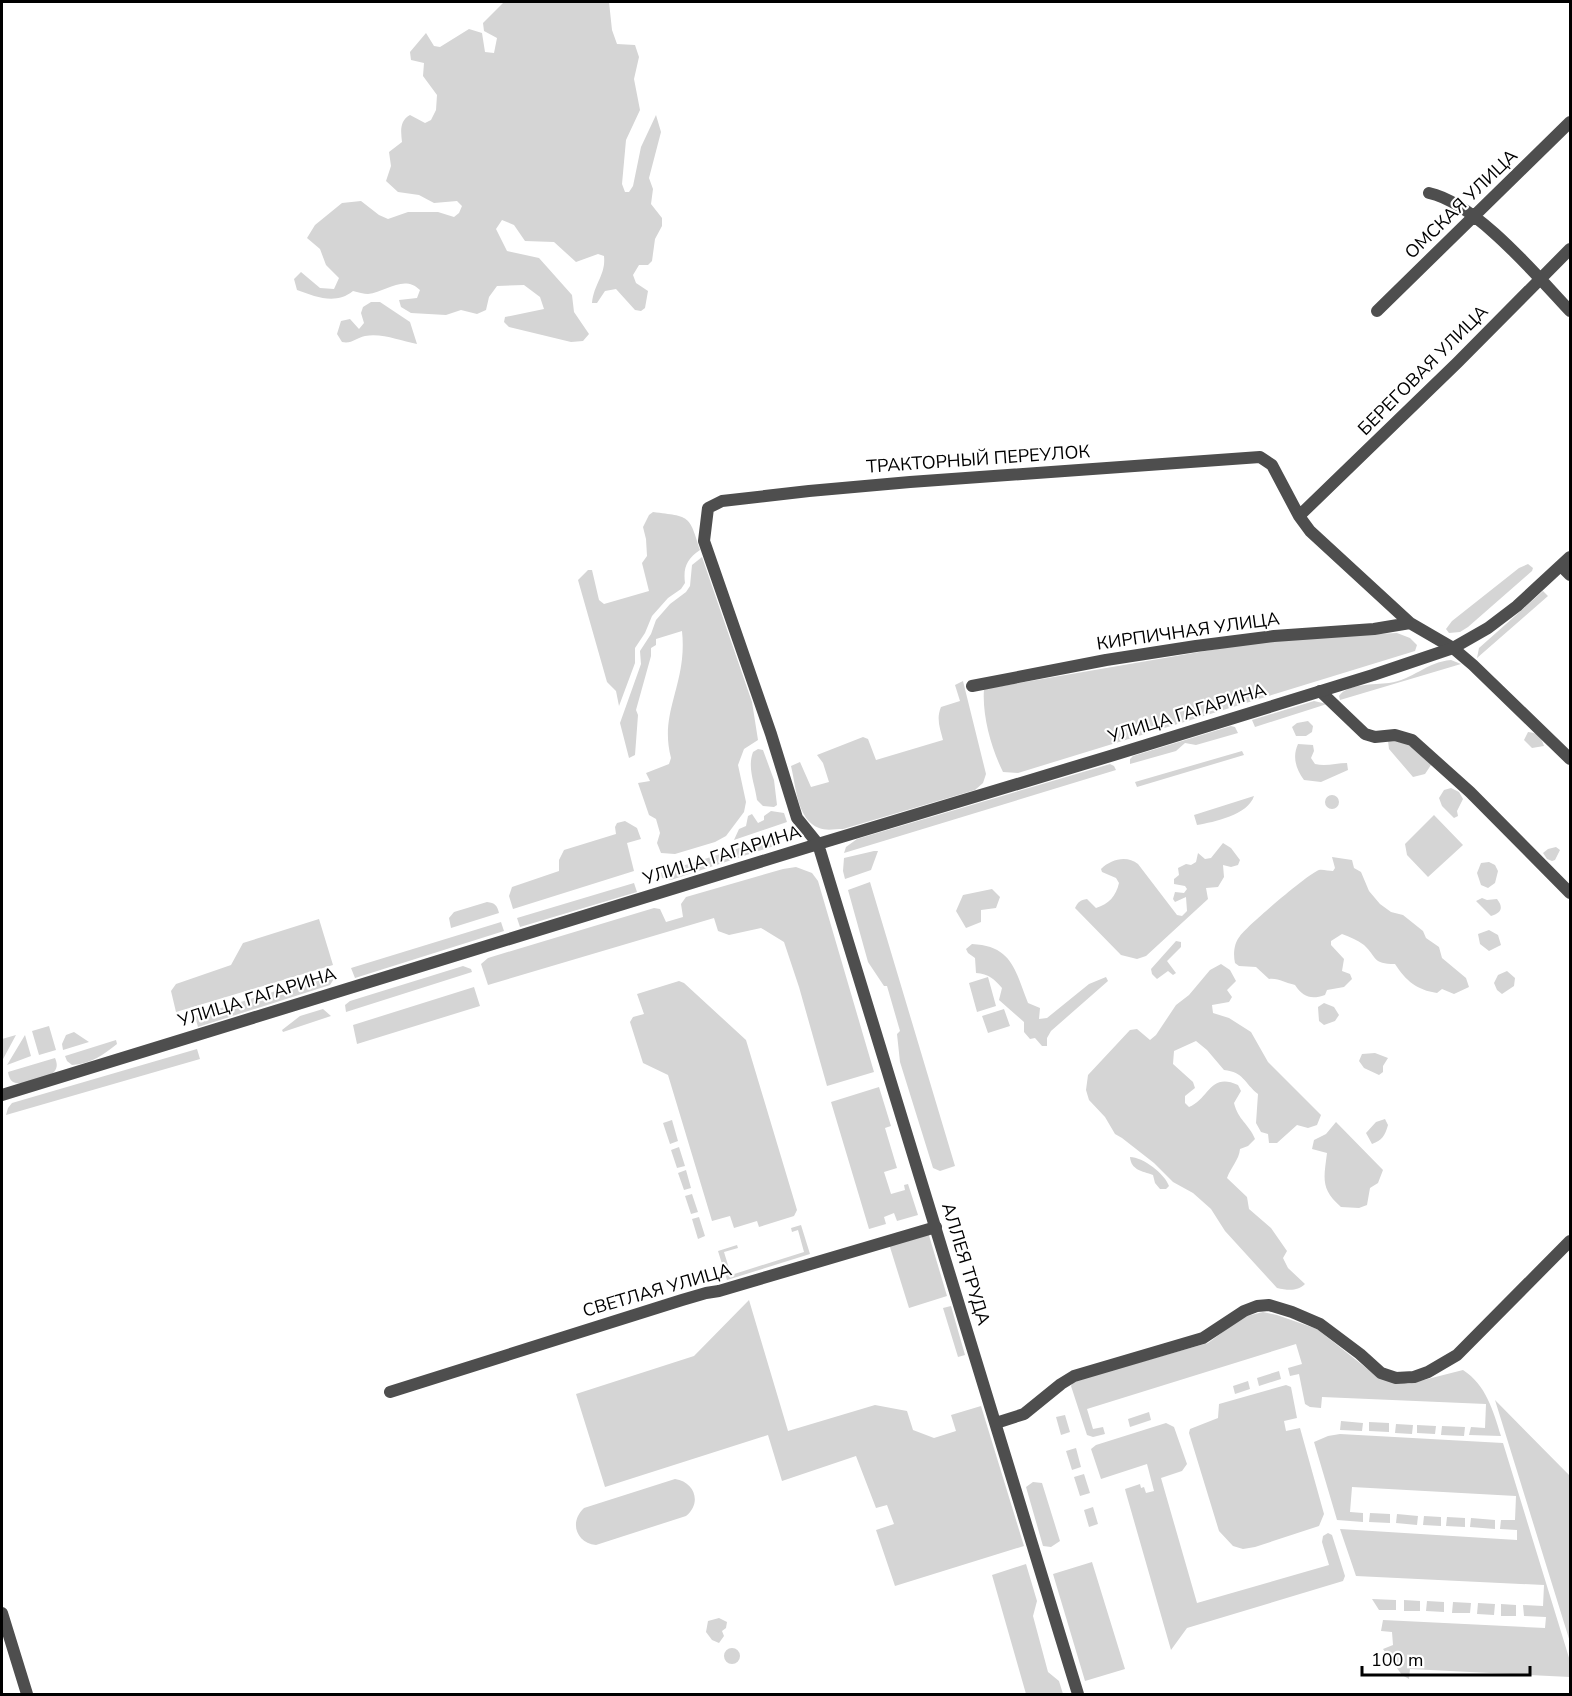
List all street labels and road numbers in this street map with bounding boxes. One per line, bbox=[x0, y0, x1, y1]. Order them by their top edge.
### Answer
street label: ОМСКАЯ УЛИЦА bbox=[1399, 144, 1523, 264]
street label: БЕРЕГОВАЯ УЛИЦА bbox=[1353, 300, 1493, 440]
street label: ТРАКТОРНЫЙ ПЕРЕУЛОК bbox=[865, 439, 1091, 479]
street label: КИРПИЧНАЯ УЛИЦА bbox=[1095, 606, 1281, 656]
street label: УЛИЦА ГАГАРИНА bbox=[1104, 678, 1269, 749]
street label: УЛИЦА ГАГАРИНА bbox=[639, 820, 804, 891]
street label: УЛИЦА ГАГАРИНА bbox=[174, 962, 339, 1033]
street label: АЛЛЕЯ ТРУДА bbox=[936, 1200, 996, 1328]
street label: СВЕТЛАЯ УЛИЦА bbox=[580, 1257, 734, 1323]

